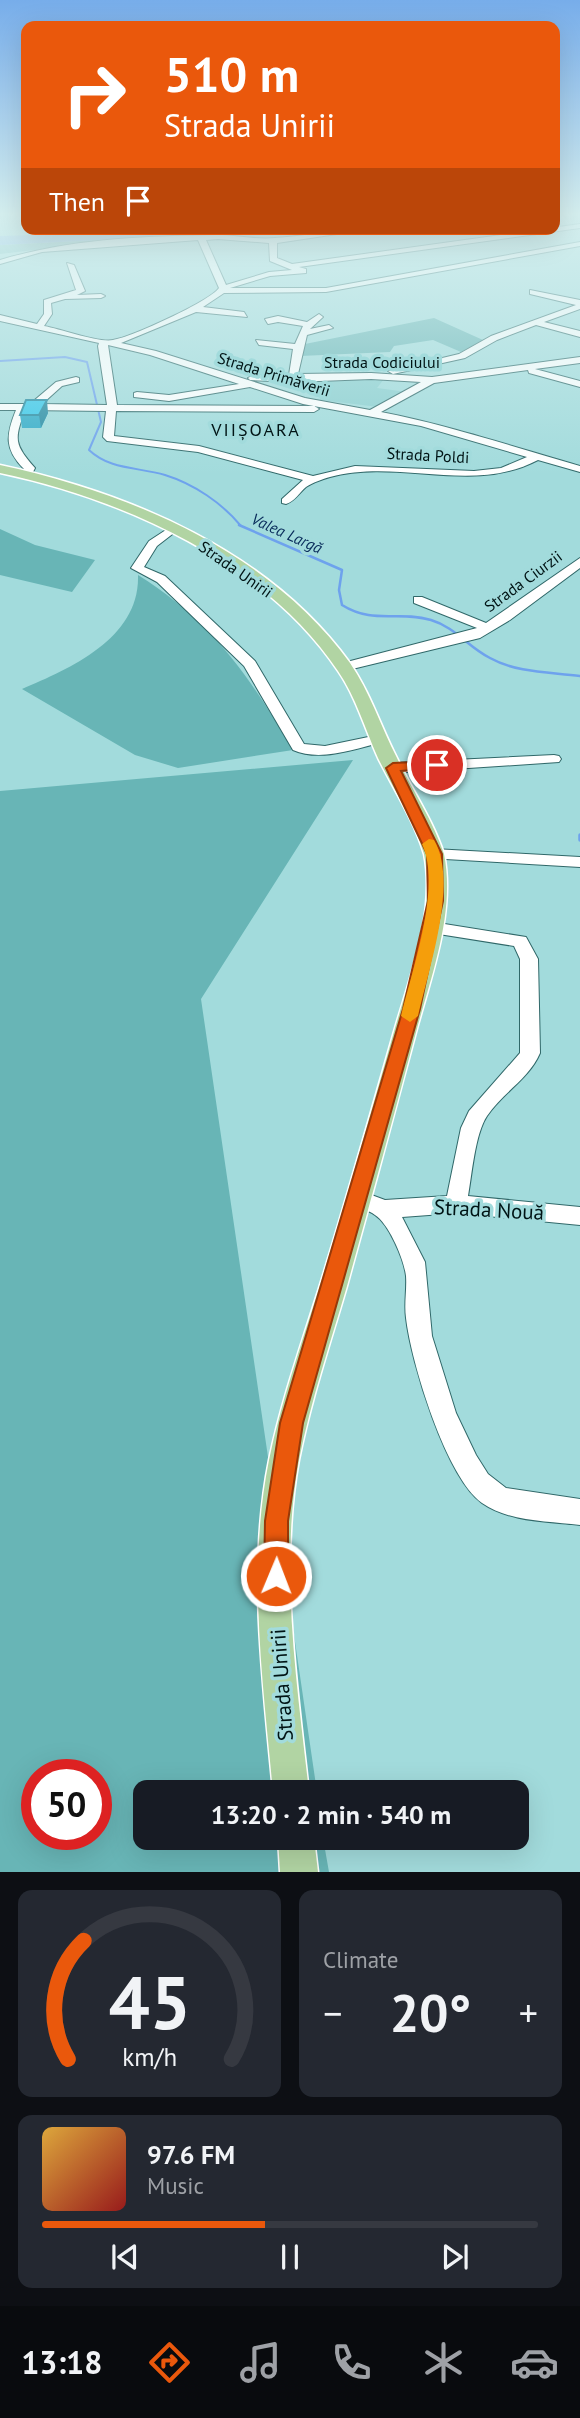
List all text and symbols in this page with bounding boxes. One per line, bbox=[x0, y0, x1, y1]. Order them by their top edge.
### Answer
text: 510 m bbox=[164, 42, 299, 106]
icon: right bbox=[49, 49, 140, 140]
text: Strada Unirii bbox=[164, 104, 335, 146]
icon: arrive bbox=[119, 182, 157, 220]
text: Then bbox=[49, 185, 105, 218]
street label: Strada Primăverii bbox=[215, 347, 333, 401]
street label: Strada Codiciului bbox=[324, 352, 440, 372]
district label: VIIȘOARA bbox=[210, 418, 301, 441]
street label: Strada Poldi bbox=[386, 443, 470, 467]
water label: Valea Largă bbox=[248, 508, 327, 558]
street label: Strada Unirii bbox=[195, 536, 277, 602]
street label: Strada Ciurzii bbox=[480, 546, 566, 616]
pin bbox=[407, 735, 467, 795]
icon: arrive bbox=[418, 746, 456, 784]
street label: Strada Nouă bbox=[433, 1193, 545, 1226]
position arrow bbox=[239, 1539, 313, 1613]
street label: Strada Unirii bbox=[264, 1628, 299, 1742]
speed limit sign: 50 bbox=[21, 1759, 112, 1850]
text: 13:20 · 2 min · 540 m bbox=[211, 1798, 451, 1831]
text: Climate bbox=[323, 1945, 398, 1974]
text: 45 bbox=[108, 1956, 191, 2050]
text: 20° bbox=[390, 1979, 471, 2046]
text: − bbox=[323, 1988, 342, 2037]
text: + bbox=[519, 1988, 538, 2037]
text: km/h bbox=[122, 2041, 177, 2073]
text: 97.6 FM bbox=[147, 2138, 235, 2171]
text: Music bbox=[147, 2171, 204, 2200]
icon: previous bbox=[106, 2238, 144, 2276]
icon: pause bbox=[271, 2238, 309, 2276]
icon: next bbox=[436, 2238, 474, 2276]
icon: directions bbox=[145, 2338, 194, 2387]
icon: music bbox=[236, 2338, 285, 2387]
icon: phone bbox=[327, 2338, 376, 2387]
icon: climate bbox=[419, 2338, 468, 2387]
icon: car bbox=[510, 2338, 559, 2387]
text: 13:18 bbox=[21, 2341, 102, 2383]

